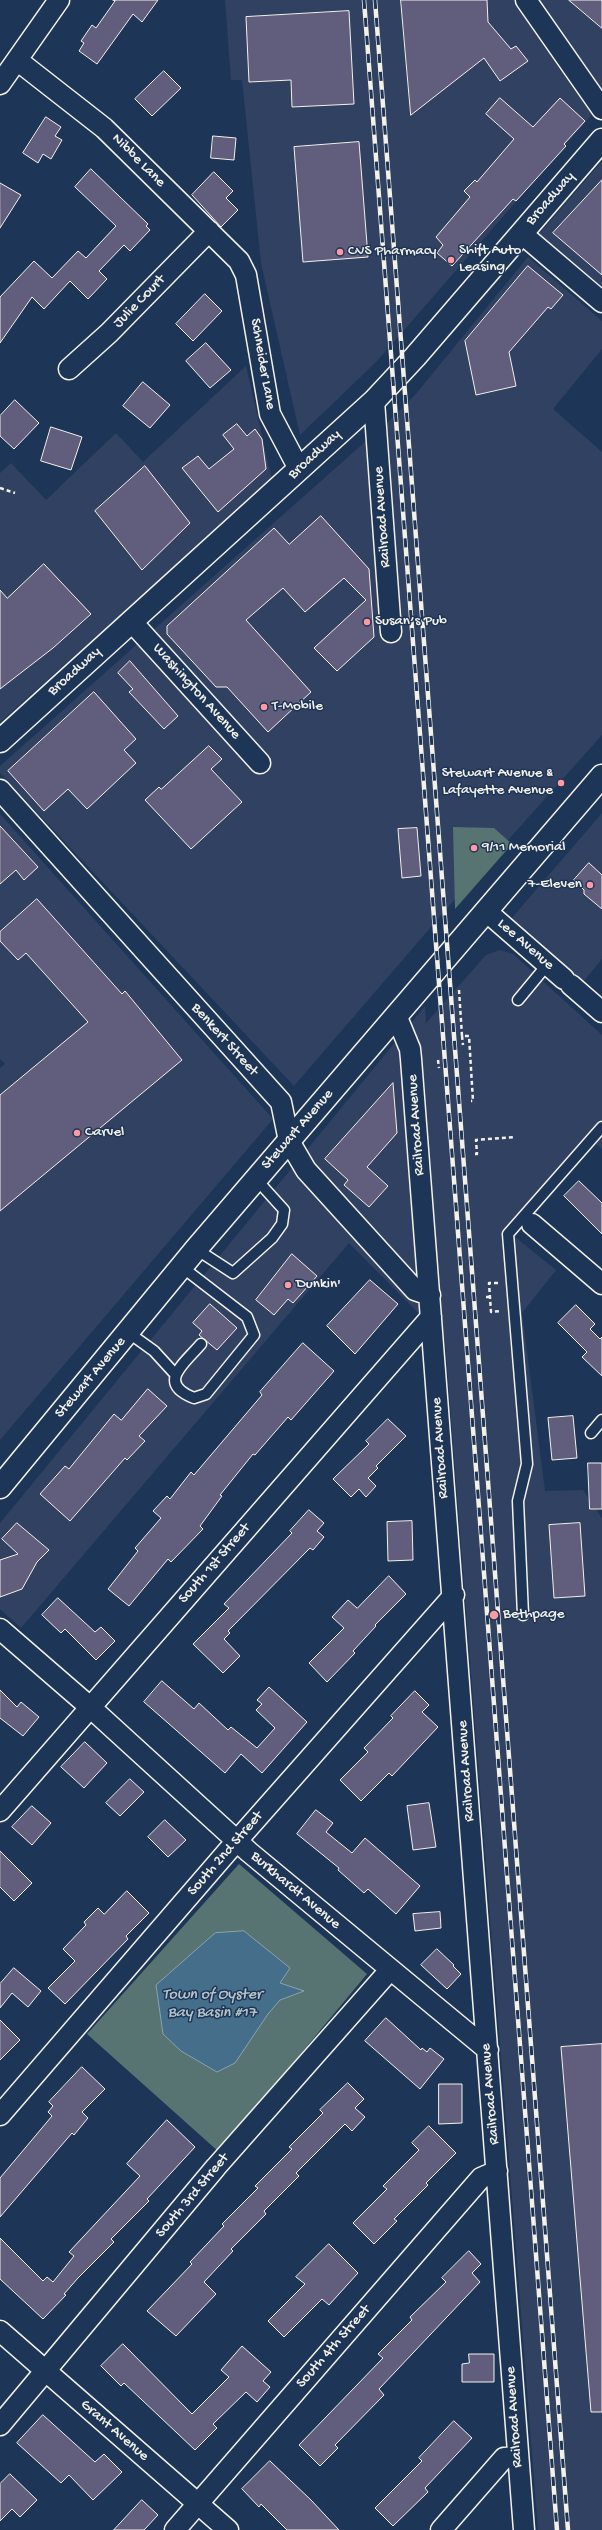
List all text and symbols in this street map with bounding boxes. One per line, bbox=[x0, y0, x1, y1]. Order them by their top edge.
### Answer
street label: Nibbe Lane bbox=[107, 130, 169, 192]
street label: Broadway bbox=[523, 168, 579, 230]
place label: Shift Auto Leasing bbox=[459, 242, 521, 277]
place label: CVS Pharmacy bbox=[348, 243, 436, 261]
marker: CVS Pharmacy bbox=[335, 247, 345, 257]
marker: Shift Auto Leasing bbox=[446, 255, 456, 265]
street label: Julie Court bbox=[110, 272, 170, 332]
street label: Schneider Lane bbox=[245, 317, 279, 411]
street label: Broadway bbox=[285, 426, 345, 484]
street label: Railroad Avenue bbox=[370, 466, 396, 568]
place label: Susan’s Pub bbox=[375, 613, 447, 631]
marker: Susan’s Pub bbox=[362, 617, 372, 627]
street label: Washington Avenue bbox=[148, 640, 244, 744]
street label: Broadway bbox=[45, 643, 105, 701]
place label: T-Mobile bbox=[272, 698, 323, 716]
marker: T-Mobile bbox=[259, 702, 269, 712]
place label: Stewart Avenue & Lafayette Avenue bbox=[442, 765, 553, 800]
marker: Stewart Avenue & Lafayette Avenue bbox=[556, 778, 566, 788]
place label: 9/11 Memorial bbox=[482, 839, 566, 857]
marker: 9/11 Memorial bbox=[469, 843, 479, 853]
place label: 7-Eleven bbox=[528, 876, 582, 894]
marker: 7-Eleven bbox=[585, 880, 595, 890]
street label: Lee Avenue bbox=[493, 915, 557, 975]
street label: Benkert Street bbox=[187, 1000, 261, 1080]
street label: Railroad Avenue bbox=[404, 1074, 430, 1176]
street label: Stewart Avenue bbox=[258, 1086, 338, 1174]
place label: Carvel bbox=[85, 1124, 124, 1142]
marker: Carvel bbox=[72, 1128, 82, 1138]
place label: Dunkin' bbox=[296, 1276, 341, 1294]
marker: Dunkin' bbox=[283, 1280, 293, 1290]
street label: Stewart Avenue bbox=[52, 1334, 130, 1422]
street label: Railroad Avenue bbox=[428, 1397, 454, 1499]
street label: South 1st Street bbox=[175, 1520, 255, 1608]
place label: Bethpage bbox=[503, 1606, 565, 1624]
marker: Bethpage bbox=[488, 1609, 500, 1621]
street label: Railroad Avenue bbox=[454, 1720, 480, 1822]
street label: South 2nd Street bbox=[184, 1808, 268, 1900]
street label: Burkhardt Avenue bbox=[246, 1848, 344, 1934]
water label: Town of Oyster Bay Basin #17 bbox=[162, 1986, 262, 2024]
street label: Railroad Avenue bbox=[478, 2043, 504, 2145]
street label: South 3rd Street bbox=[152, 2150, 234, 2242]
street label: South 4th Street bbox=[293, 2302, 375, 2392]
street label: Railroad Avenue bbox=[502, 2366, 528, 2468]
street label: Grant Avenue bbox=[76, 2396, 152, 2466]

